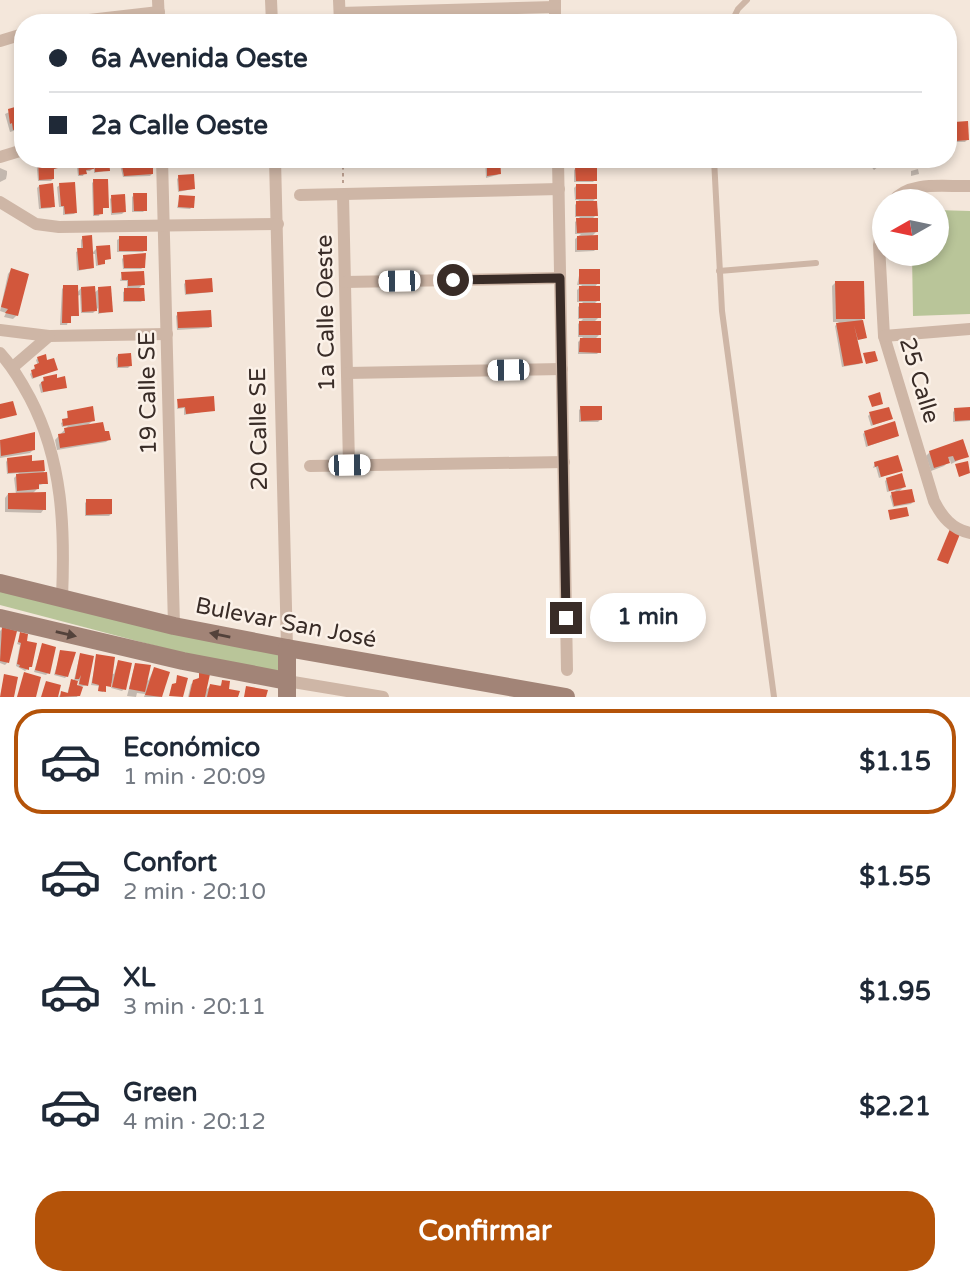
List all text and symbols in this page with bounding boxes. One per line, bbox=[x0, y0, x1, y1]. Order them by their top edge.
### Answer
text: 6a Avenida Oeste bbox=[91, 43, 308, 74]
text: 2a Calle Oeste bbox=[91, 110, 268, 141]
north arrow bbox=[872, 189, 948, 266]
map controls bbox=[872, 189, 949, 266]
street label: 1a Calle Oeste bbox=[311, 234, 341, 391]
route start bbox=[437, 264, 469, 296]
car bbox=[378, 270, 421, 292]
street label: 19 Calle SE bbox=[133, 331, 163, 455]
street label: 25 Calle bbox=[893, 334, 945, 427]
car bbox=[487, 359, 530, 381]
street label: 20 Calle SE bbox=[244, 367, 274, 491]
car bbox=[328, 454, 371, 476]
street label: Bulevar San José bbox=[193, 592, 379, 654]
callout: 1 min bbox=[590, 594, 706, 642]
route end bbox=[550, 602, 582, 634]
text: 1 min bbox=[617, 603, 679, 631]
one-way arrow bbox=[55, 628, 77, 639]
one-way arrow bbox=[209, 630, 231, 641]
icon: car bbox=[39, 730, 102, 793]
text: Económico bbox=[123, 732, 260, 763]
text: $1.15 bbox=[859, 746, 931, 777]
text: 1 min · 20:09 bbox=[123, 763, 266, 791]
icon: car bbox=[39, 845, 102, 908]
text: Confort bbox=[123, 847, 217, 878]
text: $1.55 bbox=[859, 861, 931, 892]
text: 2 min · 20:10 bbox=[123, 878, 266, 906]
icon: car bbox=[39, 960, 102, 1023]
text: XL bbox=[123, 962, 155, 993]
text: $1.95 bbox=[859, 976, 931, 1007]
text: 3 min · 20:11 bbox=[123, 993, 266, 1021]
icon: car bbox=[39, 1075, 102, 1138]
text: Green bbox=[123, 1077, 198, 1108]
text: $2.21 bbox=[859, 1091, 931, 1122]
text: 4 min · 20:12 bbox=[123, 1108, 266, 1136]
button: Confirmar bbox=[35, 1191, 935, 1271]

